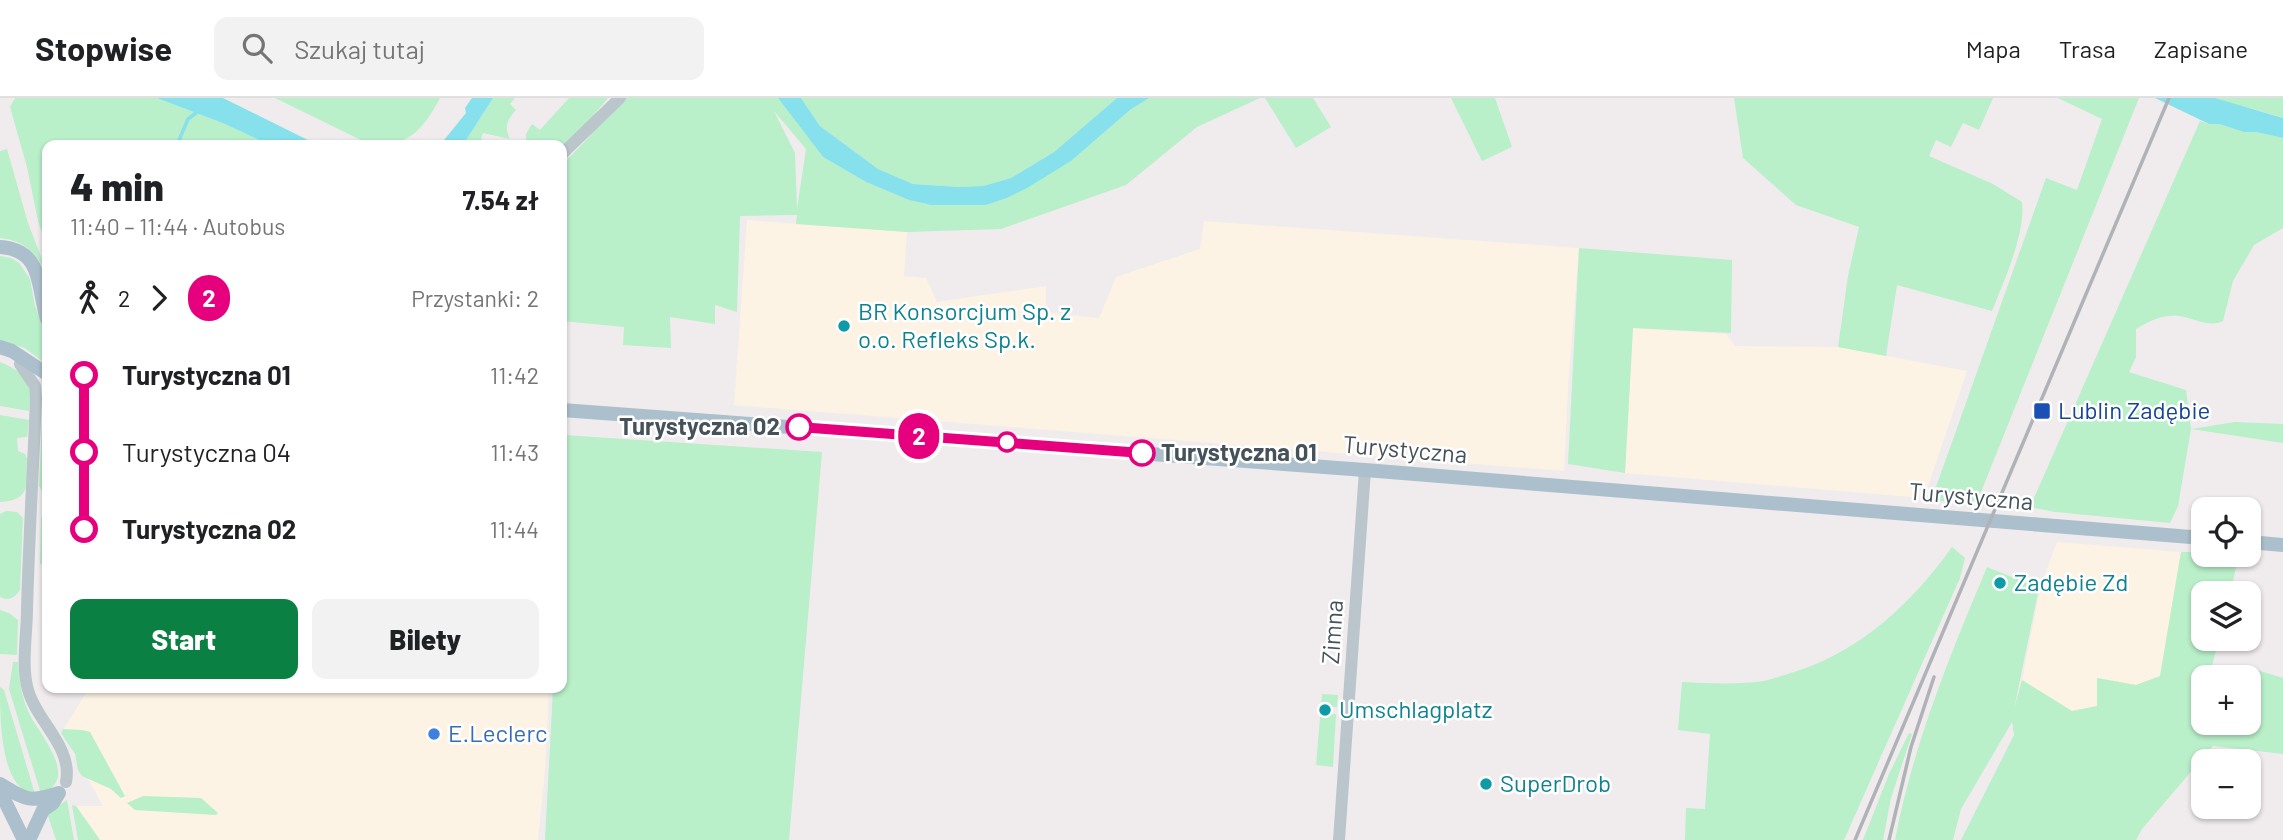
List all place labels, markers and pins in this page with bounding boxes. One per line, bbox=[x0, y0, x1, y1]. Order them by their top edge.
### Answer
place label: BR Konsorcjum Sp. z o.o. Refleks Sp.k. bbox=[858, 296, 1071, 353]
marker: BR Konsorcjum Sp. z o.o. Refleks Sp.k. bbox=[836, 318, 852, 334]
place label: Lublin Zadębie bbox=[2058, 395, 2210, 424]
marker: Lublin Zadębie bbox=[2032, 401, 2052, 421]
place label: Turystyczna 02 bbox=[619, 411, 780, 440]
marker: Turystyczna 02 bbox=[786, 414, 812, 440]
unlabelled marker bbox=[997, 432, 1017, 452]
place label: Turystyczna 01 bbox=[1161, 437, 1317, 466]
marker: Turystyczna 01 bbox=[1129, 440, 1155, 466]
place label: Zadębie Zd bbox=[2014, 567, 2128, 596]
marker: Zadębie Zd bbox=[1992, 575, 2008, 591]
place label: Umschlagplatz bbox=[1339, 694, 1492, 723]
marker: Umschlagplatz bbox=[1317, 702, 1333, 718]
place label: E.Leclerc bbox=[448, 718, 548, 747]
marker: E.Leclerc bbox=[426, 726, 442, 742]
place label: SuperDrob bbox=[1500, 768, 1611, 797]
marker: SuperDrob bbox=[1478, 776, 1494, 792]

